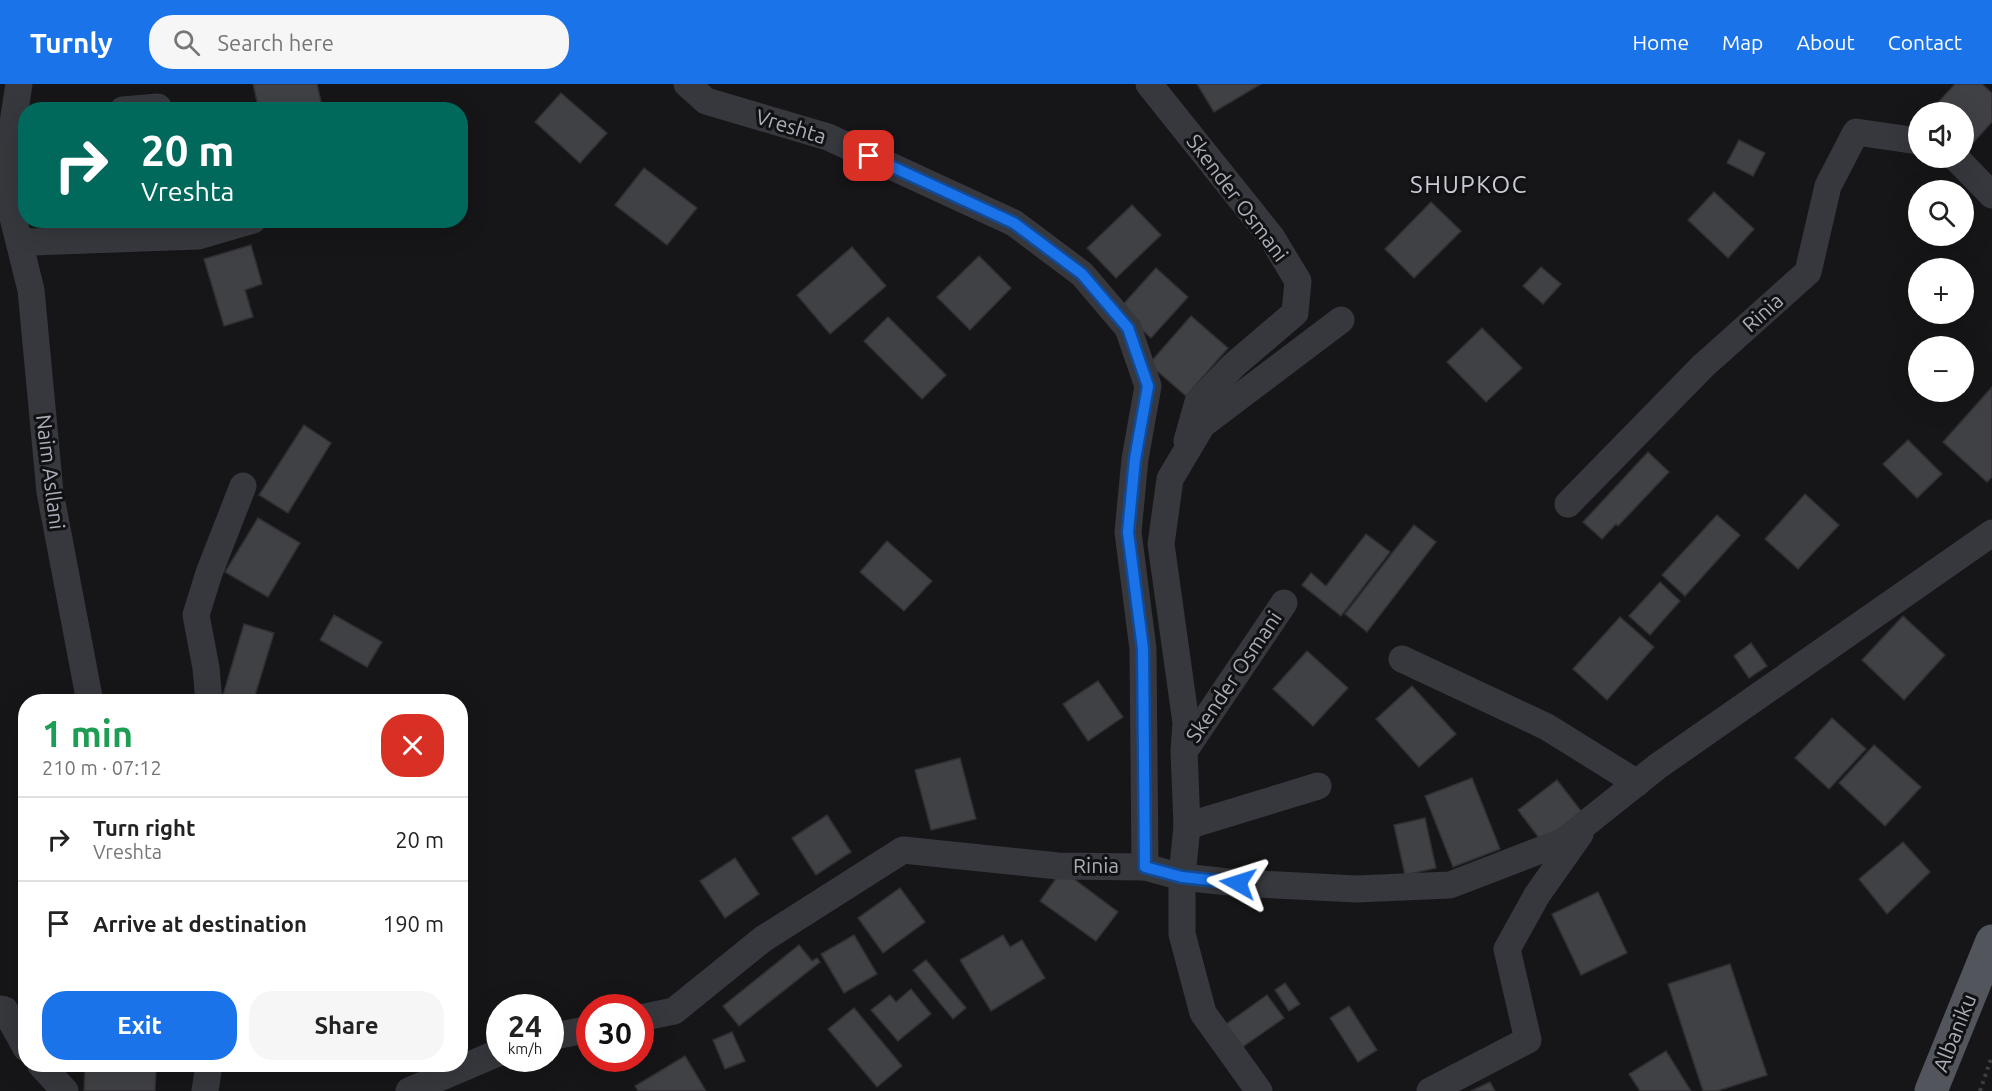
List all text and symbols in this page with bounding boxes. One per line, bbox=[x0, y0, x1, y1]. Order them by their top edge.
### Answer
search box bbox=[149, 15, 569, 69]
icon: search bbox=[170, 26, 203, 59]
text: Turnly bbox=[30, 27, 113, 58]
text: Search here bbox=[218, 30, 334, 55]
text: Home bbox=[1632, 30, 1689, 54]
text: Map bbox=[1722, 30, 1763, 54]
text: About bbox=[1796, 30, 1855, 54]
text: Contact bbox=[1888, 30, 1962, 54]
map controls bbox=[1908, 102, 1974, 402]
button: sound bbox=[1908, 102, 1974, 168]
street label: Vreshta bbox=[753, 104, 830, 148]
icon: right bbox=[42, 126, 120, 204]
text: 20 m bbox=[141, 127, 235, 174]
street label: Skender Osmani bbox=[1182, 129, 1293, 266]
pin bbox=[843, 130, 894, 181]
icon: arrive bbox=[852, 139, 885, 172]
district label: SHUPKOC bbox=[1410, 171, 1528, 198]
text: Vreshta bbox=[141, 176, 234, 206]
button: search bbox=[1908, 180, 1974, 246]
button: + bbox=[1908, 258, 1974, 324]
street label: Rinia bbox=[1737, 288, 1787, 337]
button: − bbox=[1908, 336, 1974, 402]
street label: Naim Asllani bbox=[32, 413, 70, 531]
street label: Skender Osmani bbox=[1180, 606, 1286, 747]
text: 1 min bbox=[42, 713, 133, 754]
button: close bbox=[381, 714, 444, 777]
text: 210 m · 07:12 bbox=[42, 756, 162, 779]
text: Turn right bbox=[93, 815, 195, 840]
icon: right bbox=[42, 823, 75, 856]
text: 20 m bbox=[395, 827, 444, 852]
text: Vreshta bbox=[93, 840, 162, 863]
position arrow bbox=[1206, 851, 1270, 915]
street label: Rinia bbox=[1073, 853, 1119, 877]
icon: arrive bbox=[42, 907, 75, 940]
text: Arrive at destination bbox=[93, 911, 307, 936]
text: 190 m bbox=[383, 911, 444, 936]
street label: Albaniku bbox=[1928, 990, 1981, 1075]
button: Exit bbox=[42, 991, 237, 1060]
button: Share bbox=[249, 991, 444, 1060]
speed limit sign: 30 bbox=[576, 994, 654, 1072]
text: 24 bbox=[508, 1009, 542, 1043]
text: km/h bbox=[508, 1040, 542, 1057]

